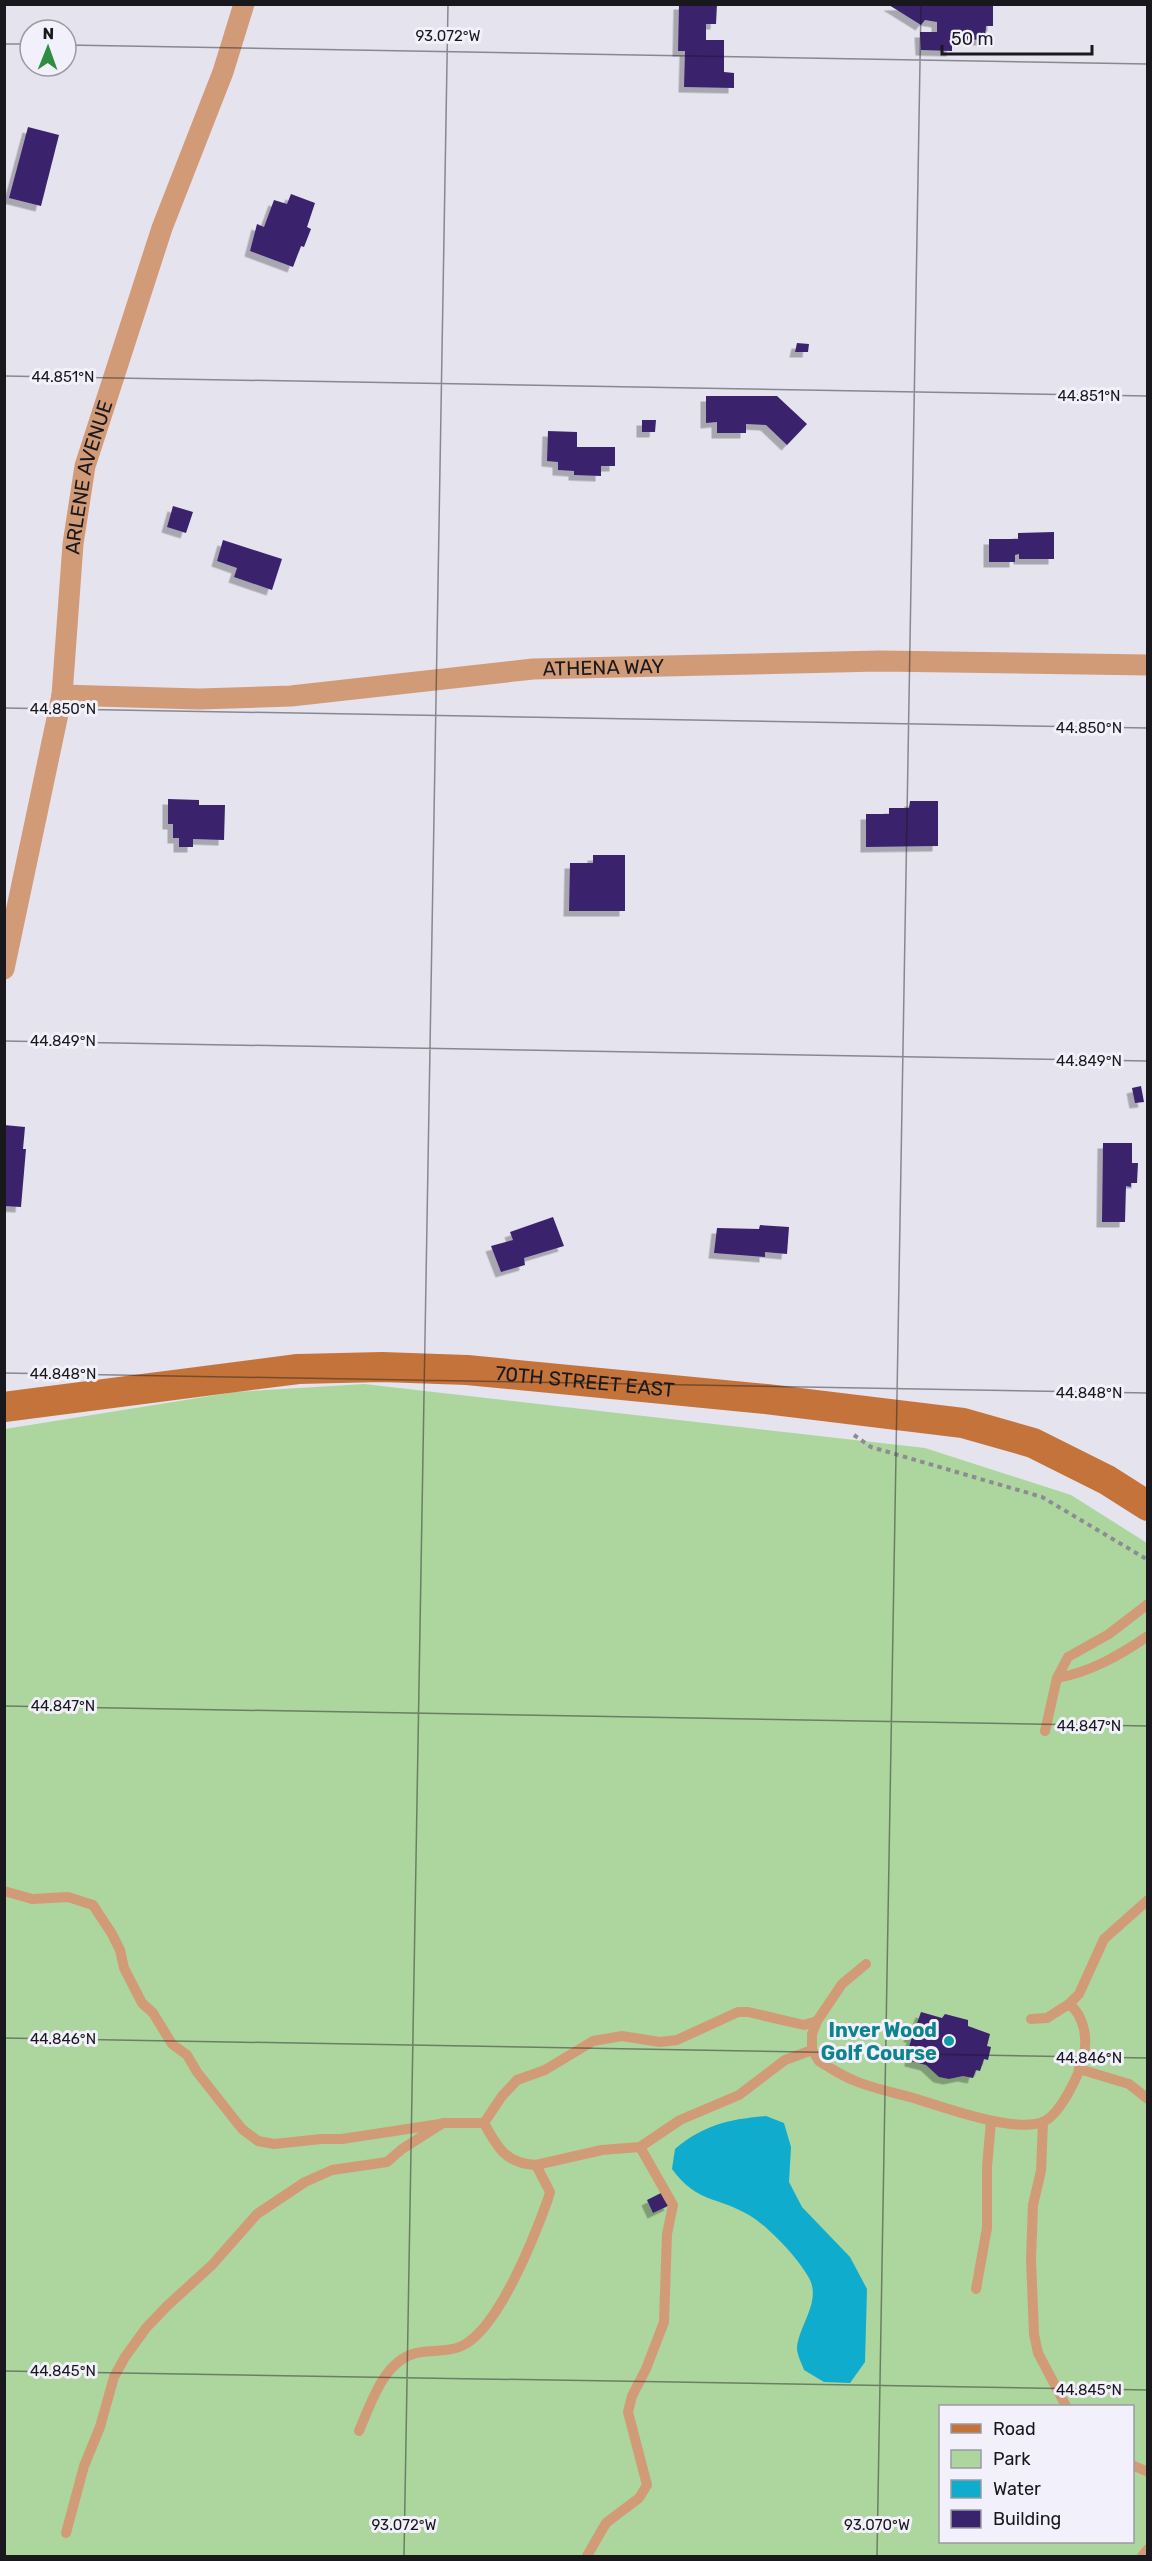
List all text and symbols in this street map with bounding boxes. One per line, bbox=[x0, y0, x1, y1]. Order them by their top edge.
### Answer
north arrow bbox=[18, 18, 78, 78]
scale bar bbox=[942, 18, 1092, 56]
text: N bbox=[42, 24, 54, 43]
text: 93.072°W bbox=[415, 27, 481, 45]
text: 50 m bbox=[951, 28, 994, 50]
text: 44.851°N bbox=[32, 368, 94, 386]
text: 44.851°N bbox=[1058, 387, 1120, 405]
street label: ARLENE AVENUE bbox=[60, 397, 118, 555]
street label: ATHENA WAY bbox=[542, 654, 665, 681]
text: 44.850°N bbox=[30, 700, 96, 718]
text: 44.850°N bbox=[1056, 719, 1122, 737]
text: 44.849°N bbox=[30, 1032, 96, 1050]
text: 44.849°N bbox=[1056, 1052, 1122, 1070]
street label: 70TH STREET EAST bbox=[494, 1361, 676, 1402]
text: 44.848°N bbox=[30, 1365, 96, 1383]
text: 44.848°N bbox=[1056, 1384, 1122, 1402]
text: 44.847°N bbox=[31, 1697, 95, 1715]
text: 44.847°N bbox=[1057, 1717, 1121, 1735]
place label: Inver Wood Golf Course bbox=[821, 2018, 937, 2065]
text: 44.846°N bbox=[30, 2030, 96, 2048]
marker: Inver Wood Golf Course bbox=[942, 2034, 956, 2048]
text: 44.846°N bbox=[1056, 2049, 1122, 2067]
text: 44.845°N bbox=[30, 2362, 96, 2380]
text: 44.845°N bbox=[1056, 2381, 1122, 2399]
legend bbox=[939, 2405, 1134, 2543]
text: Road bbox=[993, 2418, 1036, 2440]
text: Park bbox=[993, 2448, 1031, 2470]
text: Water bbox=[993, 2478, 1041, 2500]
text: Building bbox=[993, 2508, 1061, 2530]
text: 93.072°W bbox=[371, 2516, 437, 2534]
text: 93.070°W bbox=[844, 2516, 910, 2534]

